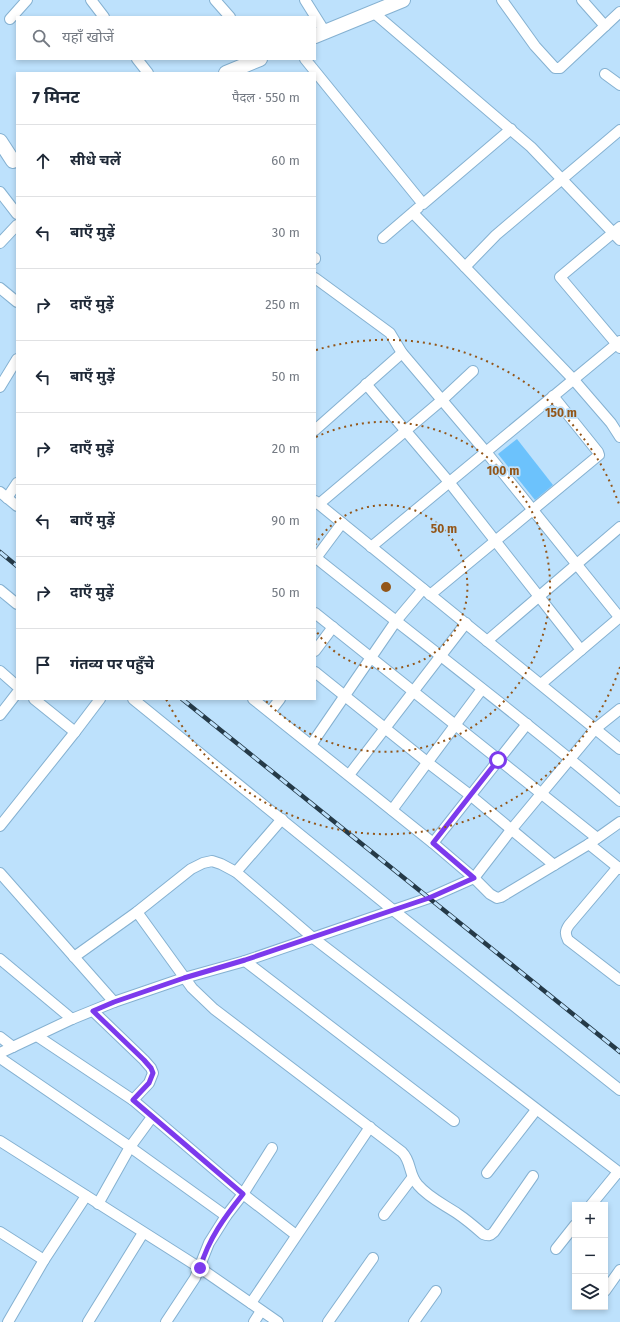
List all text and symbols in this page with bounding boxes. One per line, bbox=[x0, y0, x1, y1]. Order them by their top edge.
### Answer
search box bbox=[16, 16, 316, 60]
icon: search bbox=[30, 27, 52, 49]
text: यहाँ खोजें bbox=[62, 28, 114, 46]
text: 7 मिनट bbox=[32, 87, 80, 108]
text: पैदल · 550 m bbox=[232, 90, 300, 105]
icon: ahead bbox=[32, 150, 54, 172]
text: सीधे चलें bbox=[70, 151, 121, 169]
text: 60 m bbox=[271, 153, 300, 168]
icon: left bbox=[32, 222, 54, 244]
text: बाएँ मुड़ें bbox=[70, 223, 115, 241]
text: 30 m bbox=[272, 225, 300, 240]
icon: right bbox=[32, 294, 54, 316]
text: दाएँ मुड़ें bbox=[70, 295, 114, 313]
text: 250 m bbox=[265, 297, 300, 312]
icon: left bbox=[32, 366, 54, 388]
text: बाएँ मुड़ें bbox=[70, 367, 115, 385]
text: 50 m bbox=[272, 369, 300, 384]
text: 150 m bbox=[545, 406, 577, 420]
icon: right bbox=[32, 438, 54, 460]
text: दाएँ मुड़ें bbox=[70, 439, 114, 457]
text: 20 m bbox=[272, 441, 300, 456]
text: 100 m bbox=[487, 464, 519, 478]
icon: left bbox=[32, 510, 54, 532]
text: बाएँ मुड़ें bbox=[70, 511, 115, 529]
text: 90 m bbox=[271, 513, 300, 528]
text: 50 m bbox=[431, 522, 457, 536]
centre of rings bbox=[379, 580, 393, 594]
icon: right bbox=[32, 582, 54, 604]
text: दाएँ मुड़ें bbox=[70, 583, 114, 601]
text: 50 m bbox=[272, 585, 300, 600]
icon: arrive bbox=[32, 654, 54, 676]
text: गंतव्य पर पहुँचे bbox=[70, 655, 154, 673]
route start bbox=[489, 751, 507, 769]
map controls bbox=[572, 1202, 608, 1310]
button: + bbox=[572, 1202, 608, 1238]
button: − bbox=[572, 1238, 608, 1274]
route end bbox=[191, 1259, 209, 1277]
button: layers bbox=[572, 1274, 608, 1310]

